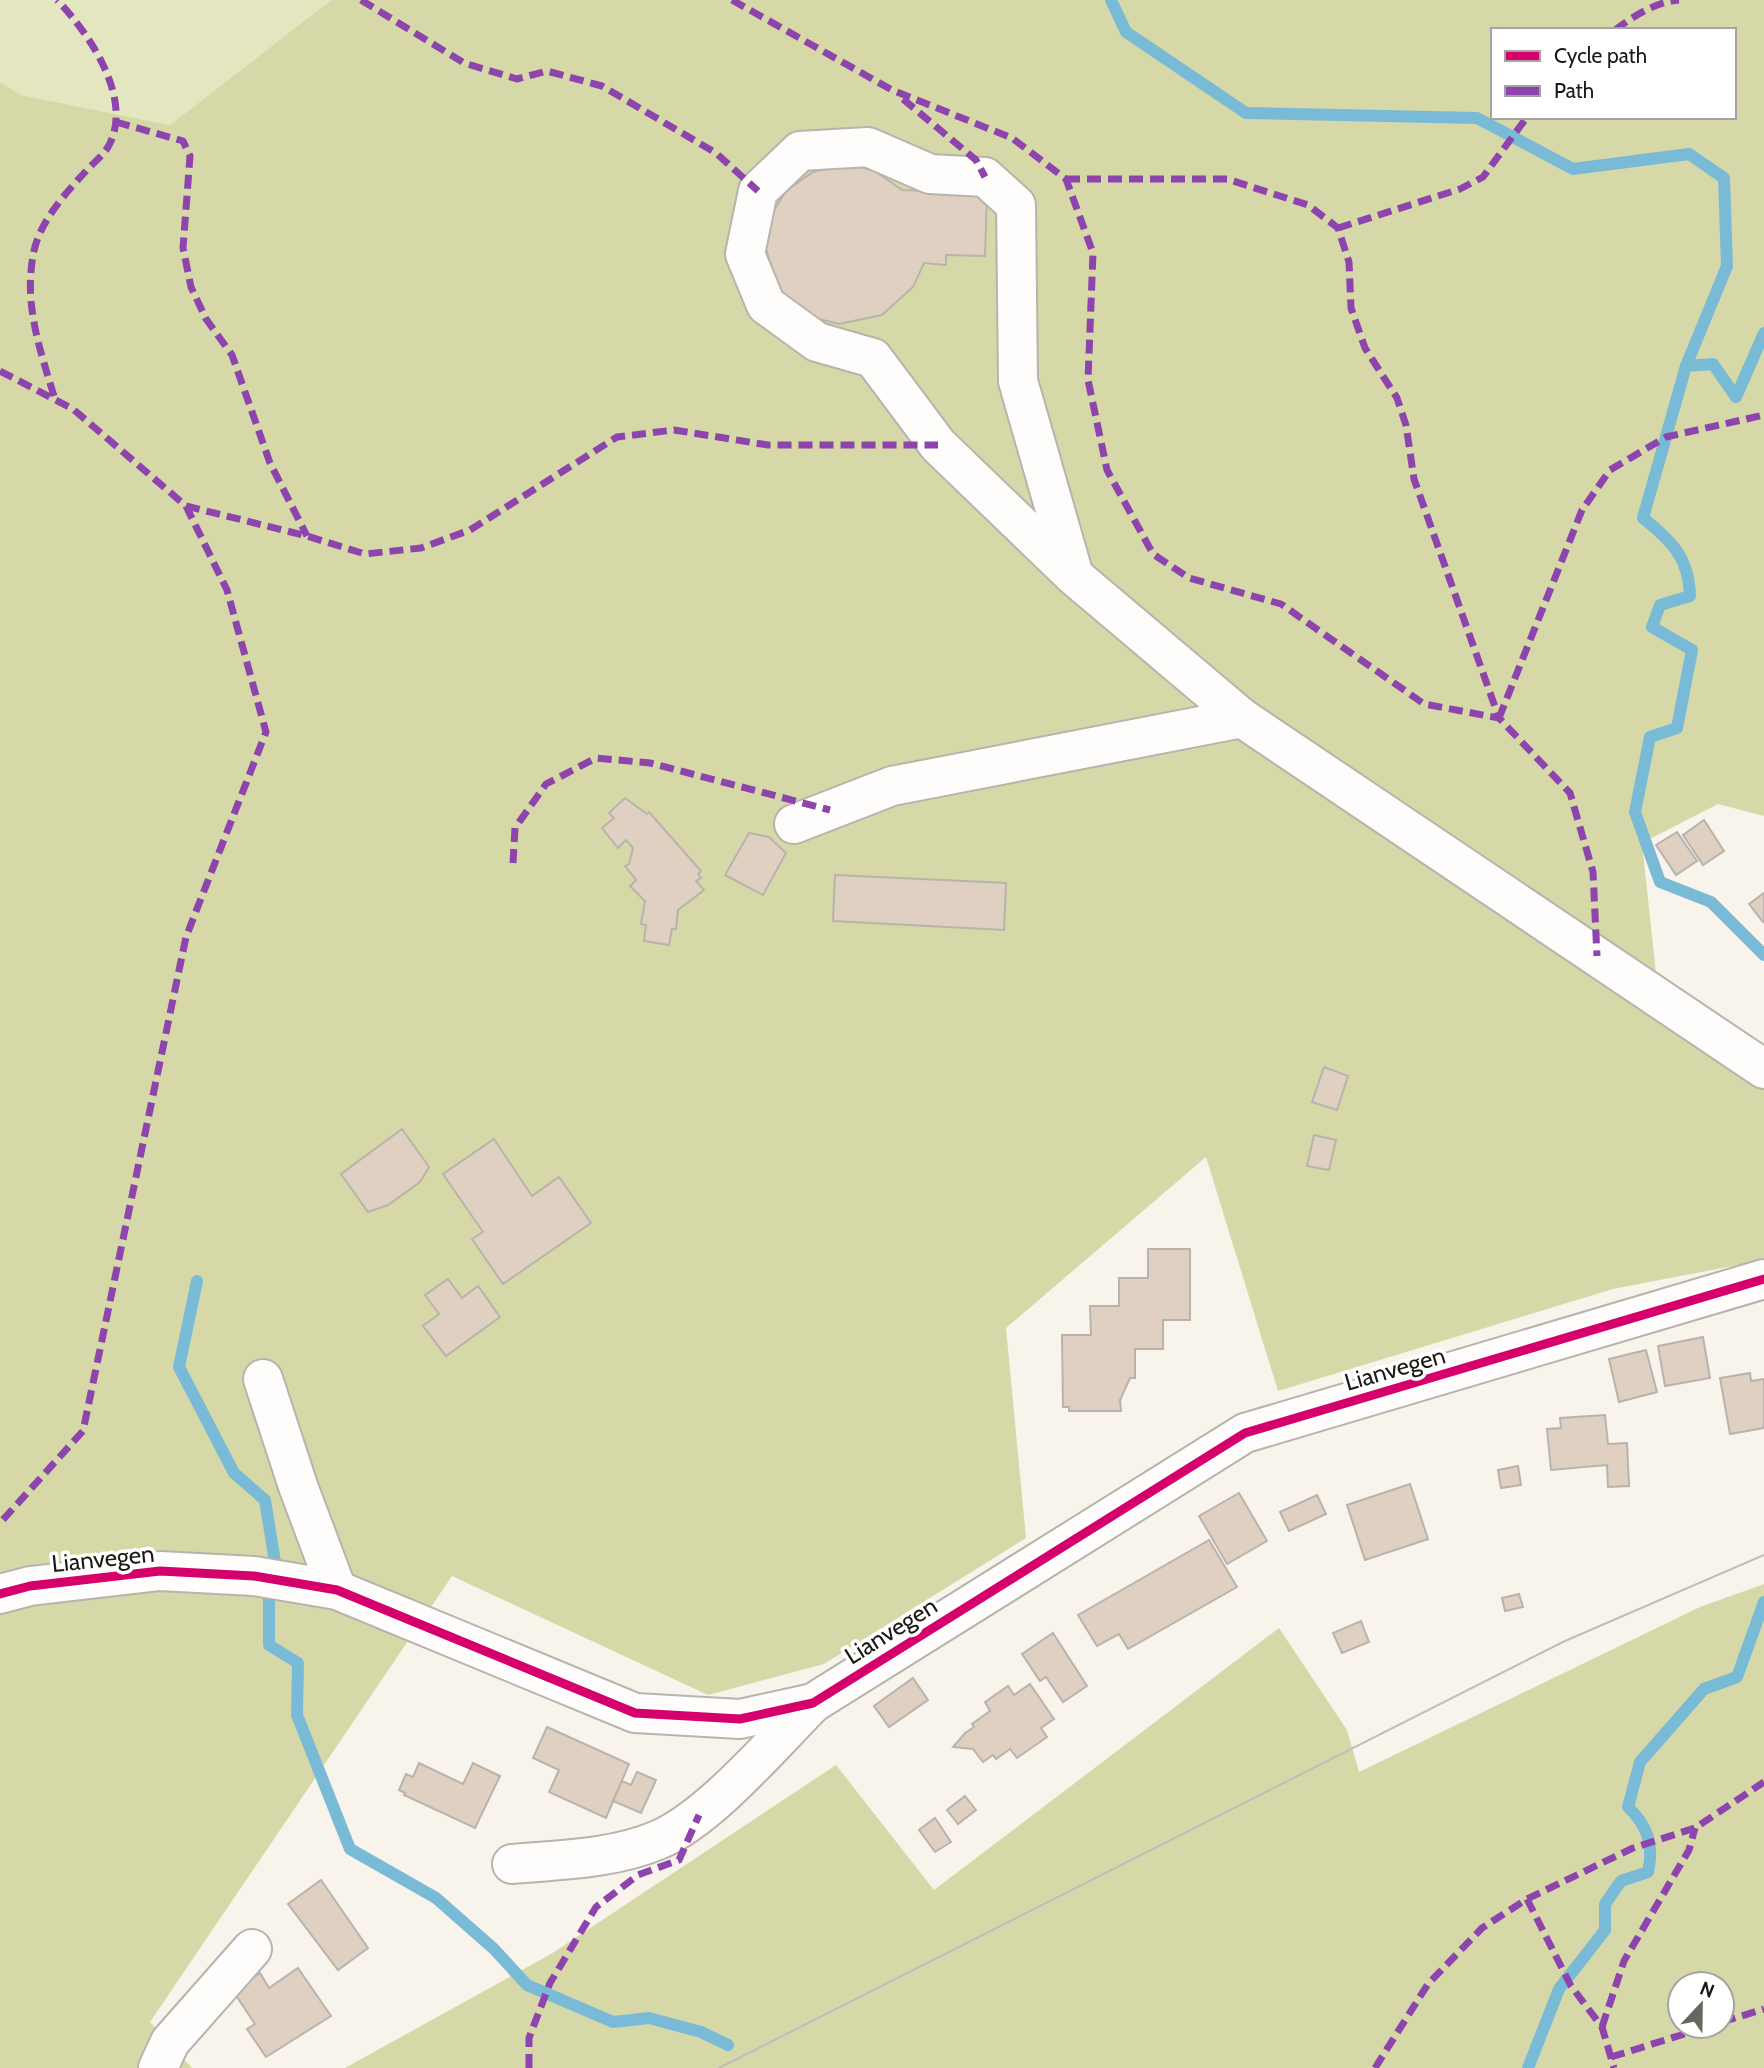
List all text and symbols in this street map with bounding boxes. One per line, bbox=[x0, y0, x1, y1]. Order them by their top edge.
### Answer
legend bbox=[1491, 28, 1736, 119]
text: Cycle path bbox=[1554, 43, 1647, 68]
text: Path bbox=[1554, 78, 1594, 103]
street label: Lianvegen bbox=[1341, 1340, 1448, 1397]
street label: Lianvegen bbox=[50, 1539, 156, 1578]
street label: Lianvegen bbox=[839, 1591, 942, 1670]
north arrow bbox=[1666, 1970, 1736, 2040]
text: N bbox=[1697, 1977, 1718, 2003]

